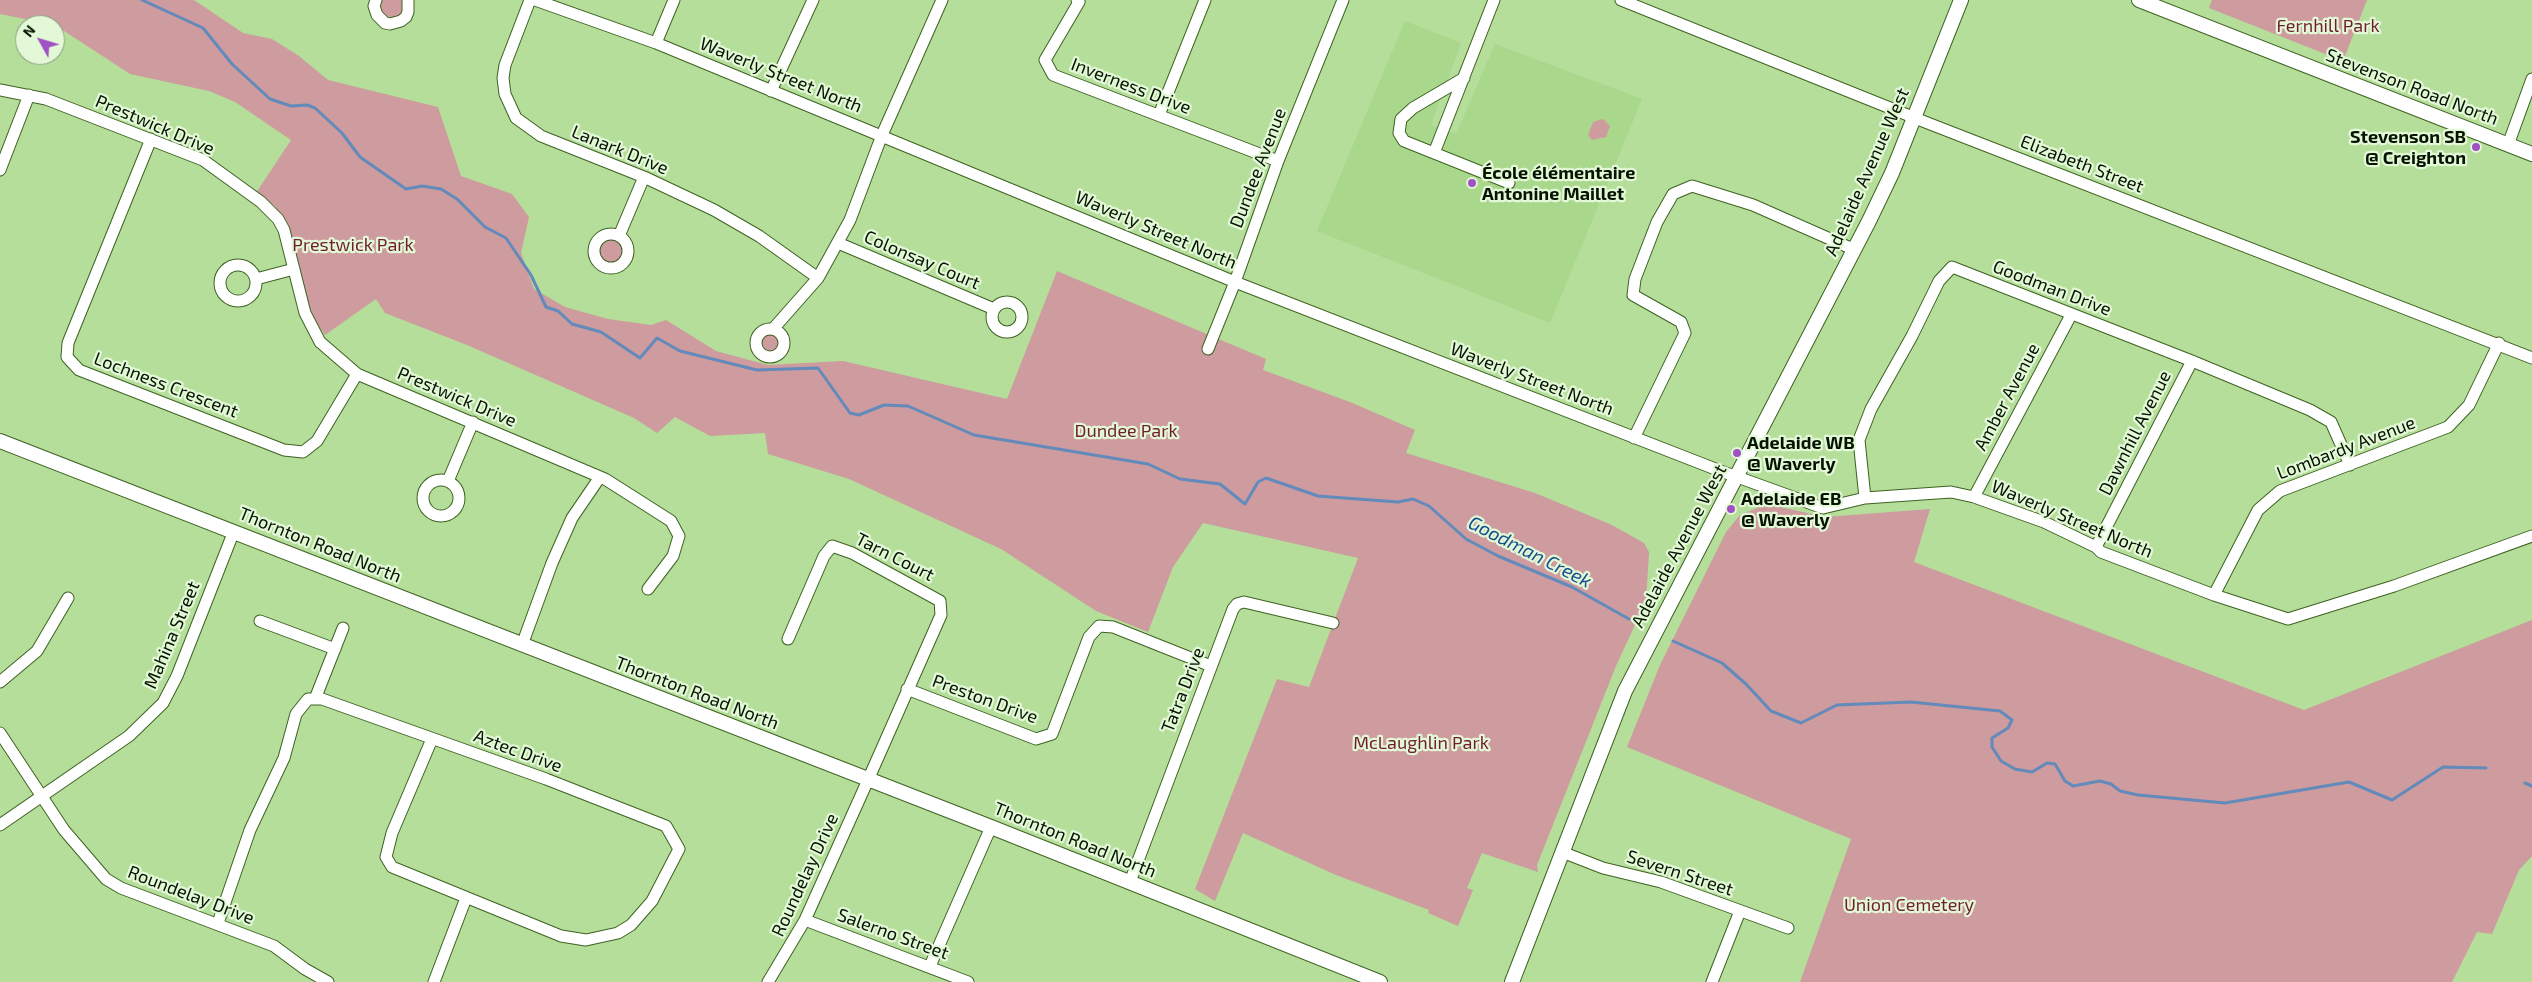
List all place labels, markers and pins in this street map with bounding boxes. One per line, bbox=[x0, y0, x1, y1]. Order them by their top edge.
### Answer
place label: Stevenson SB @ Creighton bbox=[2350, 126, 2466, 168]
marker: Stevenson SB @ Creighton bbox=[2470, 141, 2482, 153]
place label: École élémentaire Antonine Maillet bbox=[1482, 162, 1635, 204]
marker: École élémentaire Antonine Maillet bbox=[1466, 177, 1478, 189]
place label: Adelaide WB @ Waverly bbox=[1747, 432, 1855, 474]
marker: Adelaide WB @ Waverly bbox=[1731, 447, 1743, 459]
place label: Adelaide EB @ Waverly bbox=[1741, 488, 1841, 530]
marker: Adelaide EB @ Waverly bbox=[1725, 503, 1737, 515]

